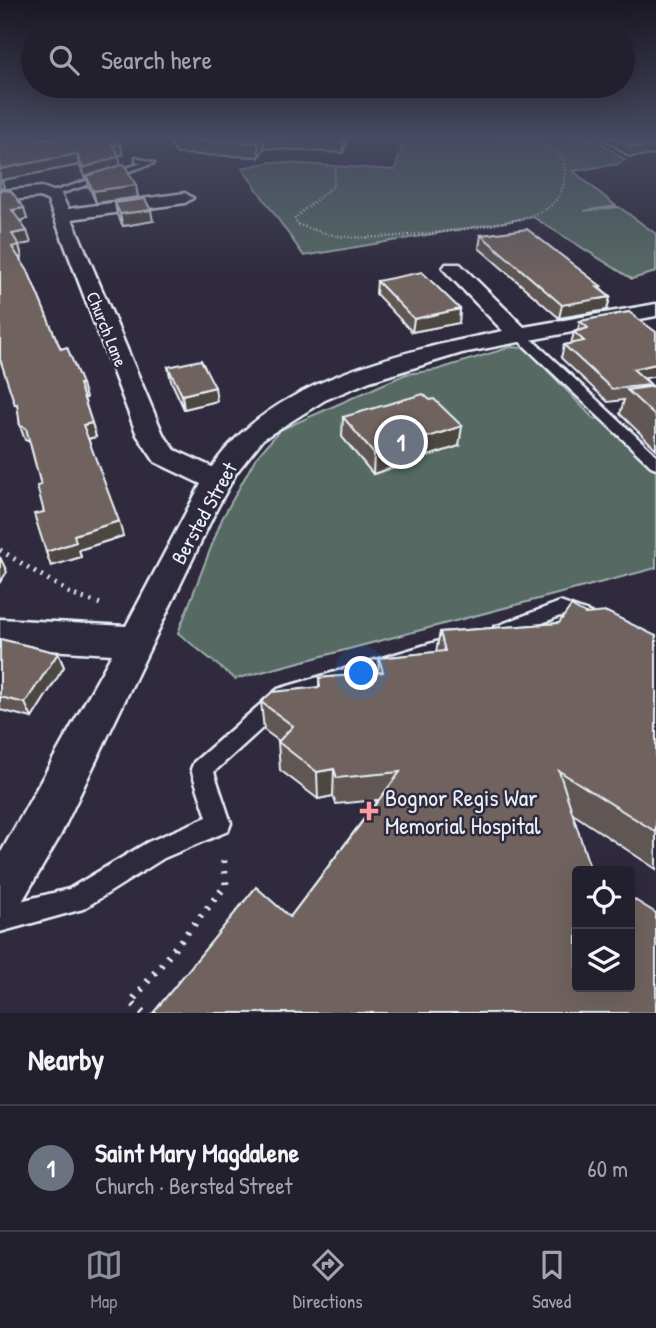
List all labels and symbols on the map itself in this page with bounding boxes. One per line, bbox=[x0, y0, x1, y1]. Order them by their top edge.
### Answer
street label: Church Lane bbox=[81, 288, 133, 370]
pin: 1 bbox=[378, 416, 424, 468]
street label: Bersted Street bbox=[164, 456, 244, 569]
your location bbox=[344, 656, 378, 690]
place label: Bognor Regis War Memorial Hospital bbox=[385, 781, 541, 841]
marker: Bognor Regis War Memorial Hospital bbox=[359, 801, 379, 821]

